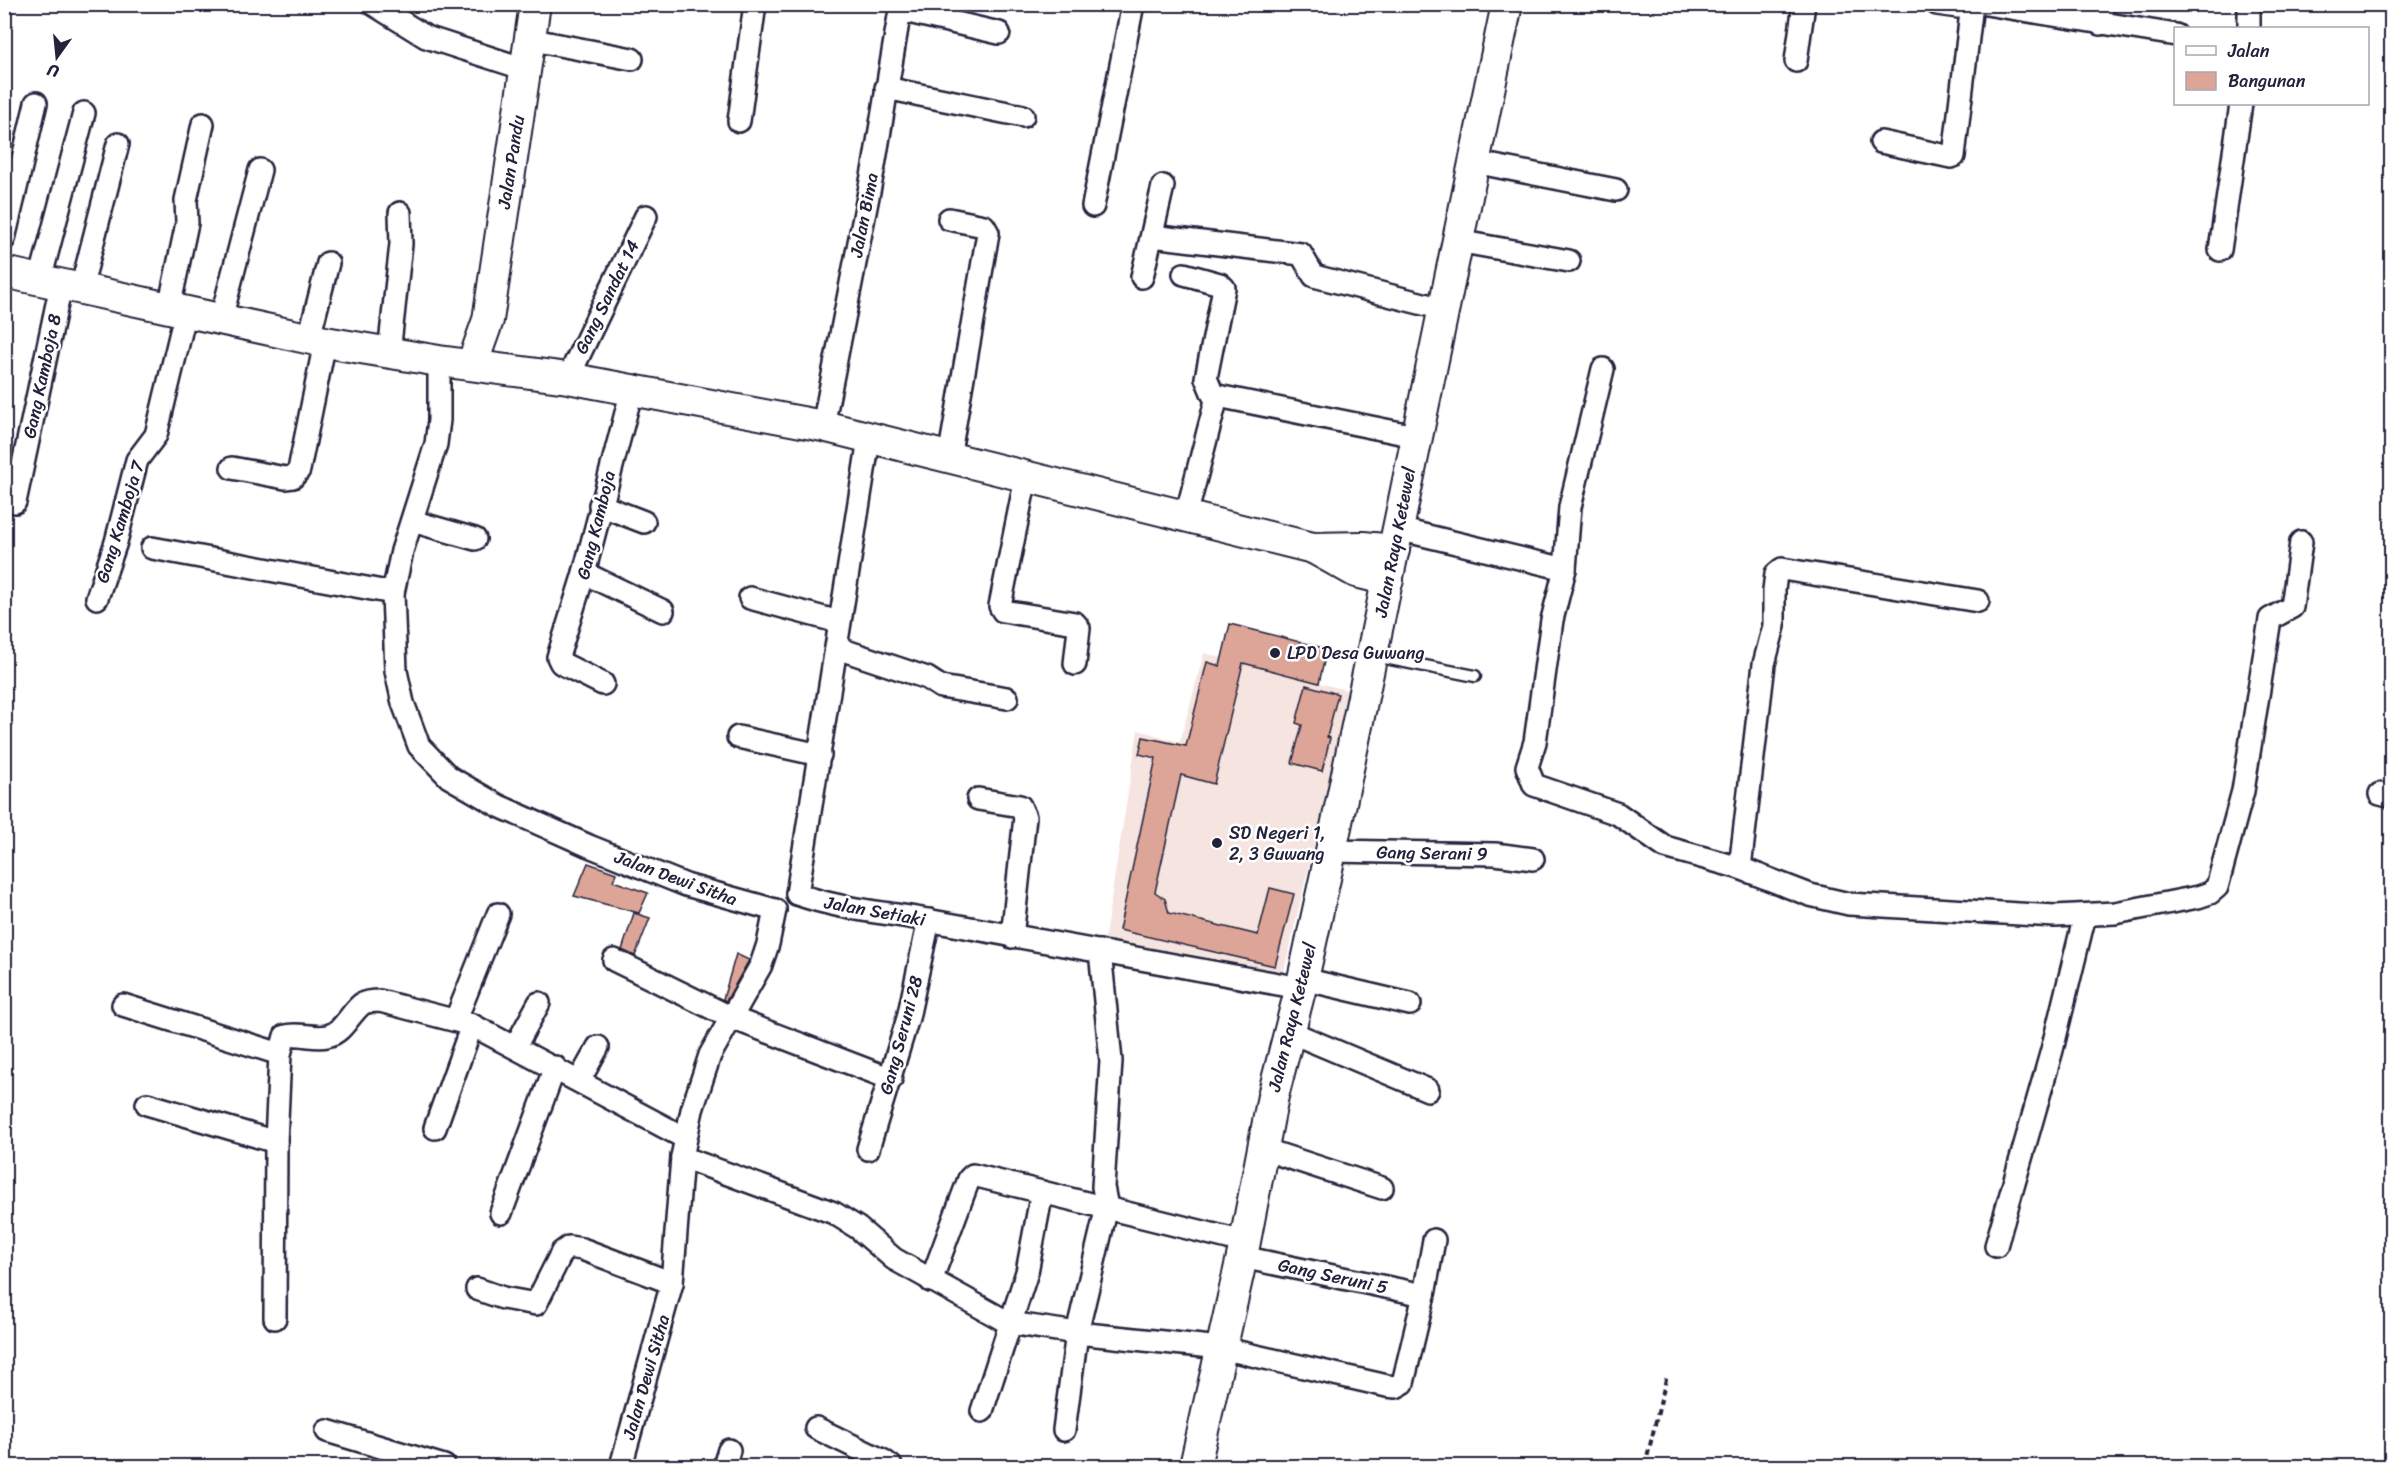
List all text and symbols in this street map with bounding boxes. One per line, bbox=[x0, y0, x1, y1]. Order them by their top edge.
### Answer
north arrow bbox=[27, 27, 87, 87]
legend bbox=[2174, 27, 2369, 105]
text: Jalan bbox=[2227, 35, 2270, 67]
text: U bbox=[43, 55, 62, 86]
text: Bangunan bbox=[2228, 65, 2306, 97]
street label: Jalan Pandu bbox=[488, 112, 534, 212]
street label: Jalan Bima bbox=[840, 170, 888, 261]
street label: Gang Sandat 14 bbox=[565, 234, 649, 360]
street label: Gang Kamboja 8 bbox=[13, 311, 71, 441]
street label: Gang Kamboja 7 bbox=[86, 455, 154, 587]
street label: Jalan Raya Ketewel bbox=[1365, 463, 1425, 621]
street label: Gang Kamboja bbox=[567, 467, 625, 583]
place label: LPD Desa Guwang bbox=[1287, 637, 1425, 669]
marker: LPD Desa Guwang bbox=[1268, 646, 1282, 660]
place label: SD Negeri 1, 2, 3 Guwang bbox=[1229, 817, 1326, 870]
marker: SD Negeri 1, 2, 3 Guwang bbox=[1210, 836, 1224, 850]
street label: Gang Serani 9 bbox=[1376, 836, 1488, 870]
street label: Jalan Dewi Sitha bbox=[609, 841, 742, 915]
street label: Jalan Setiaki bbox=[821, 886, 929, 936]
street label: Jalan Raya Ketewel bbox=[1258, 938, 1326, 1096]
street label: Gang Seruni 28 bbox=[870, 972, 932, 1098]
street label: Gang Seruni 5 bbox=[1275, 1249, 1391, 1303]
street label: Jalan Dewi Sitha bbox=[613, 1311, 679, 1444]

